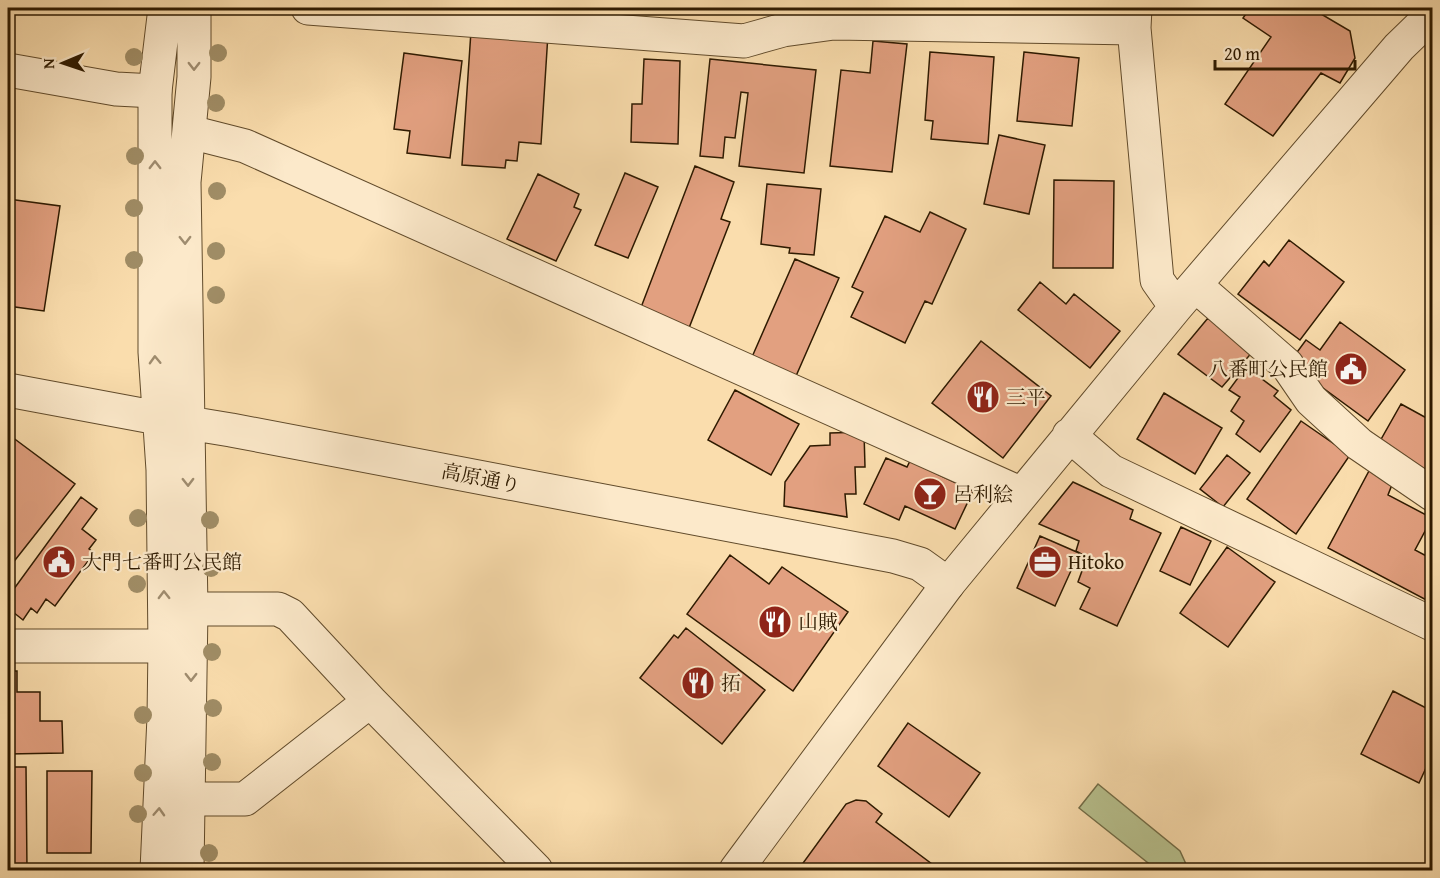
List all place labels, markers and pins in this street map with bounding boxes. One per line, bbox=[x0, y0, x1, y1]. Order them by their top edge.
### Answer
public building icon: 八番町公民館 bbox=[1333, 351, 1369, 387]
place label: 八番町公民館 bbox=[1208, 354, 1328, 383]
restaurant icon: 三平 bbox=[965, 379, 1001, 415]
place label: 三平 bbox=[1006, 382, 1046, 411]
bar icon: 呂利絵 bbox=[912, 476, 948, 512]
place label: 呂利絵 bbox=[953, 479, 1013, 508]
public building icon: 大門七番町公民館 bbox=[41, 544, 77, 580]
office icon: Hitoko bbox=[1027, 544, 1063, 580]
place label: 大門七番町公民館 bbox=[82, 547, 242, 576]
place label: Hitoko bbox=[1068, 547, 1124, 576]
restaurant icon: 山賊 bbox=[757, 604, 793, 640]
place label: 山賊 bbox=[798, 607, 838, 636]
restaurant icon: 拓 bbox=[680, 665, 716, 701]
place label: 拓 bbox=[721, 668, 741, 697]

